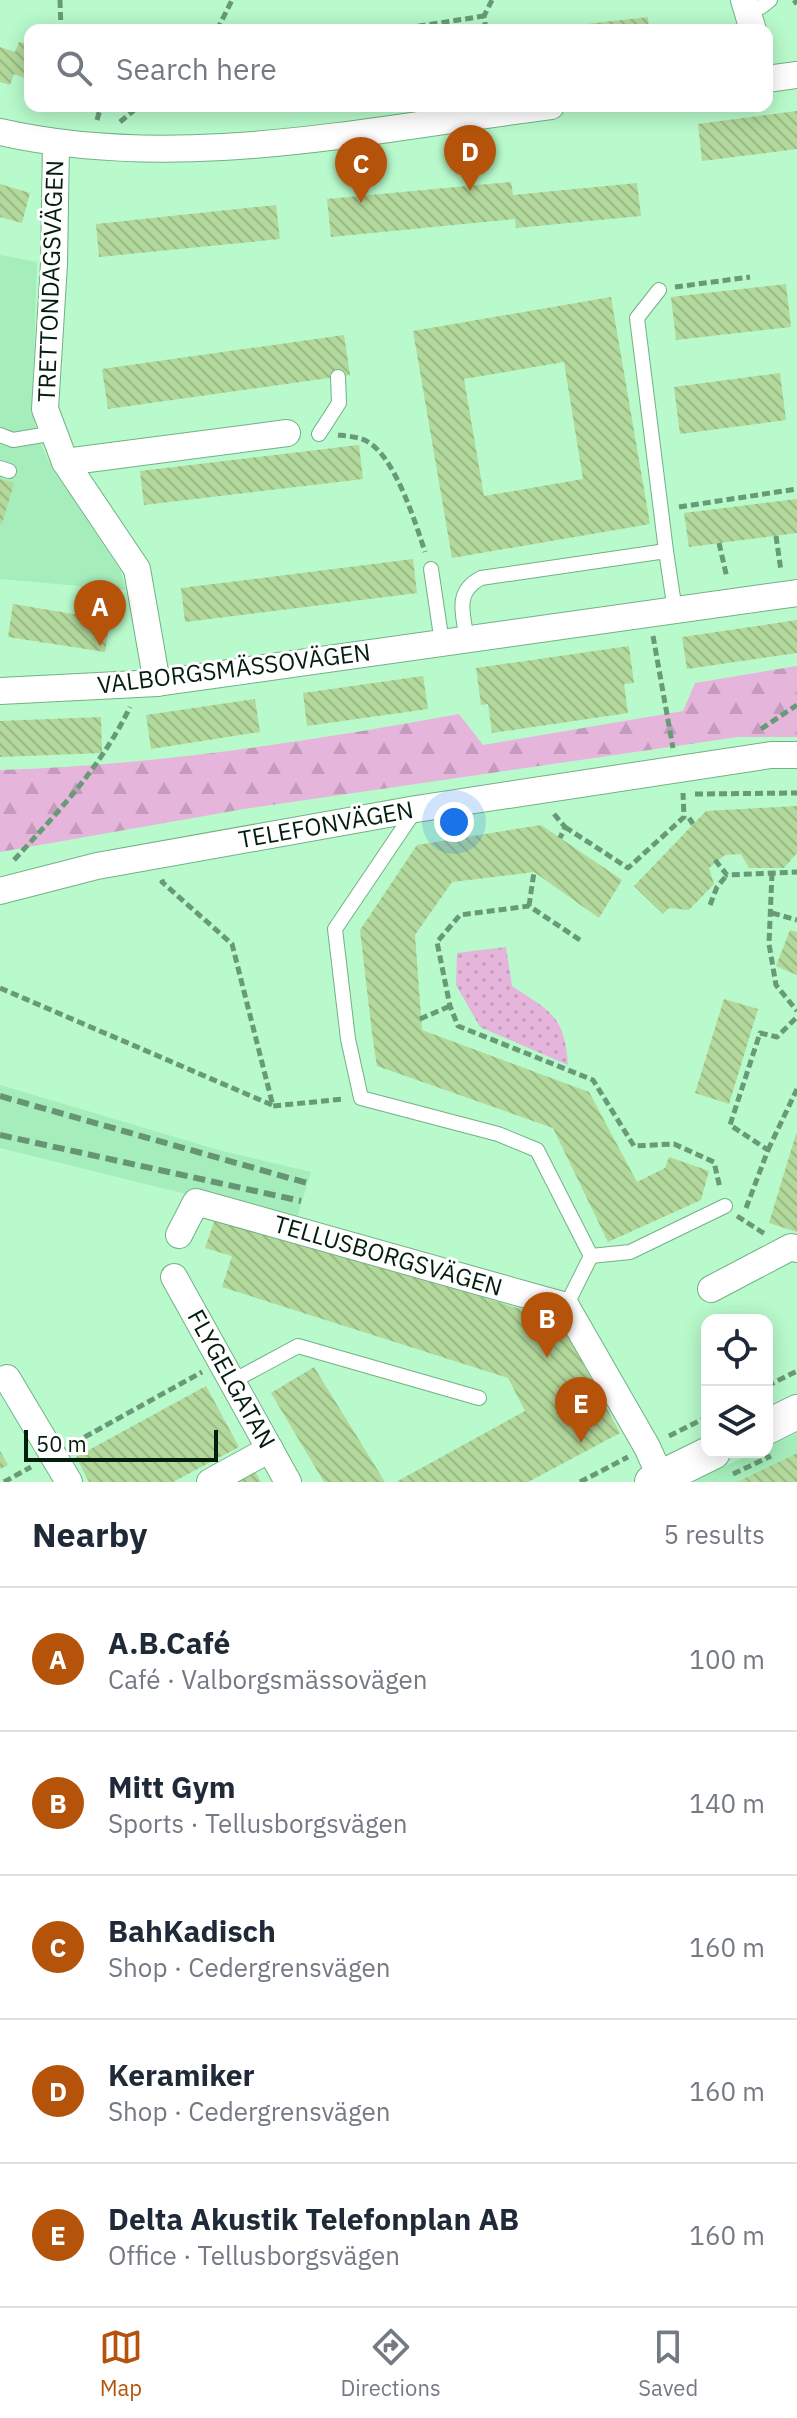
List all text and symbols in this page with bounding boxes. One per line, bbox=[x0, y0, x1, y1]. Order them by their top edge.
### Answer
search box bbox=[24, 24, 773, 112]
icon: search bbox=[52, 46, 96, 90]
text: Search here bbox=[116, 49, 277, 88]
pin: D bbox=[444, 125, 496, 191]
pin: C bbox=[335, 137, 387, 203]
street label: TRETTONDAGSVÄGEN bbox=[30, 159, 70, 403]
pin: A bbox=[74, 580, 126, 646]
street label: VALBORGSMÄSSOVÄGEN bbox=[95, 635, 372, 701]
street label: TELEFONVÄGEN bbox=[236, 793, 416, 855]
your location bbox=[434, 802, 474, 842]
street label: TELLUSBORGSVÄGEN bbox=[270, 1207, 506, 1303]
pin: B bbox=[521, 1292, 573, 1358]
street label: FLYGELGATAN bbox=[181, 1303, 283, 1454]
map controls bbox=[701, 1314, 773, 1458]
button: locate bbox=[701, 1314, 773, 1386]
pin: E bbox=[555, 1377, 607, 1443]
button: layers bbox=[701, 1386, 773, 1458]
scale bar bbox=[24, 1426, 218, 1462]
text: 50 m bbox=[36, 1429, 87, 1458]
text: Nearby bbox=[32, 1512, 147, 1556]
text: 5 results bbox=[663, 1517, 765, 1551]
text: A.B.Café bbox=[108, 1623, 230, 1662]
text: A bbox=[49, 1642, 67, 1676]
text: 100 m bbox=[689, 1642, 765, 1676]
text: Café · Valborgsmässovägen bbox=[108, 1662, 428, 1696]
text: Mitt Gym bbox=[108, 1767, 235, 1806]
text: B bbox=[49, 1786, 67, 1820]
text: 140 m bbox=[689, 1786, 765, 1820]
text: Sports · Tellusborgsvägen bbox=[108, 1806, 408, 1840]
text: BahKadisch bbox=[108, 1911, 276, 1950]
text: C bbox=[50, 1930, 66, 1964]
text: 160 m bbox=[689, 1930, 765, 1964]
text: Shop · Cedergrensvägen bbox=[108, 1950, 391, 1984]
text: Keramiker bbox=[108, 2055, 255, 2094]
text: D bbox=[49, 2074, 67, 2108]
text: 160 m bbox=[689, 2074, 765, 2108]
text: Shop · Cedergrensvägen bbox=[108, 2094, 391, 2128]
text: Delta Akustik Telefonplan AB bbox=[108, 2199, 519, 2238]
text: E bbox=[50, 2218, 66, 2252]
text: 160 m bbox=[689, 2218, 765, 2252]
text: Office · Tellusborgsvägen bbox=[108, 2238, 400, 2272]
tab: Map bbox=[99, 2325, 143, 2402]
tab: Directions bbox=[341, 2325, 441, 2402]
tab: Saved bbox=[638, 2325, 698, 2402]

